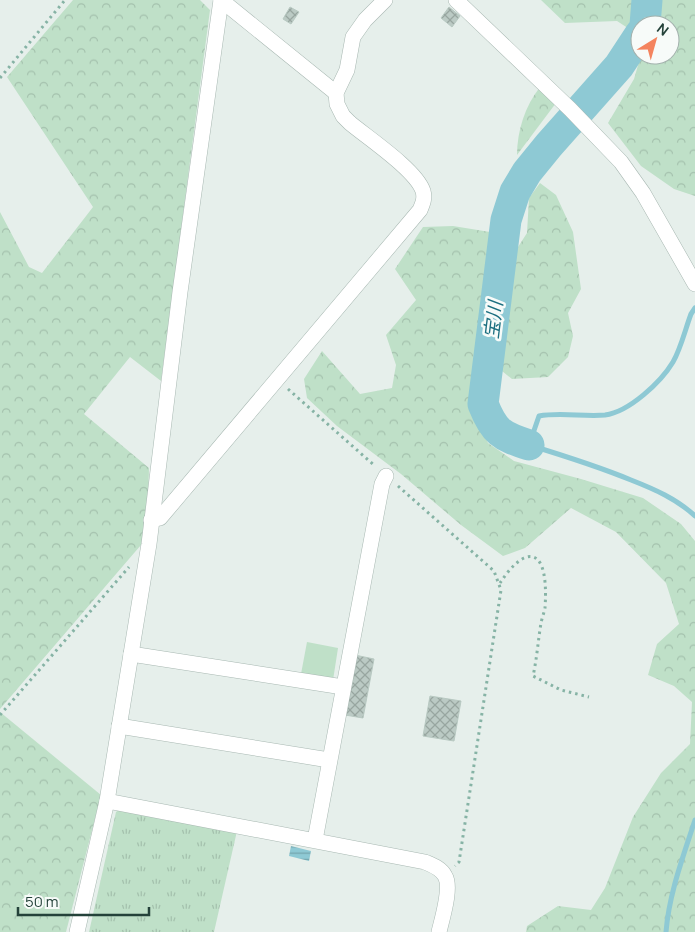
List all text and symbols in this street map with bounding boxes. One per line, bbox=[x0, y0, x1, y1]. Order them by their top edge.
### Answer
north arrow bbox=[630, 15, 680, 65]
text: N bbox=[653, 19, 673, 40]
water label: 宝川 bbox=[478, 298, 508, 340]
scale bar bbox=[18, 884, 149, 916]
text: 50 m bbox=[25, 891, 59, 912]

